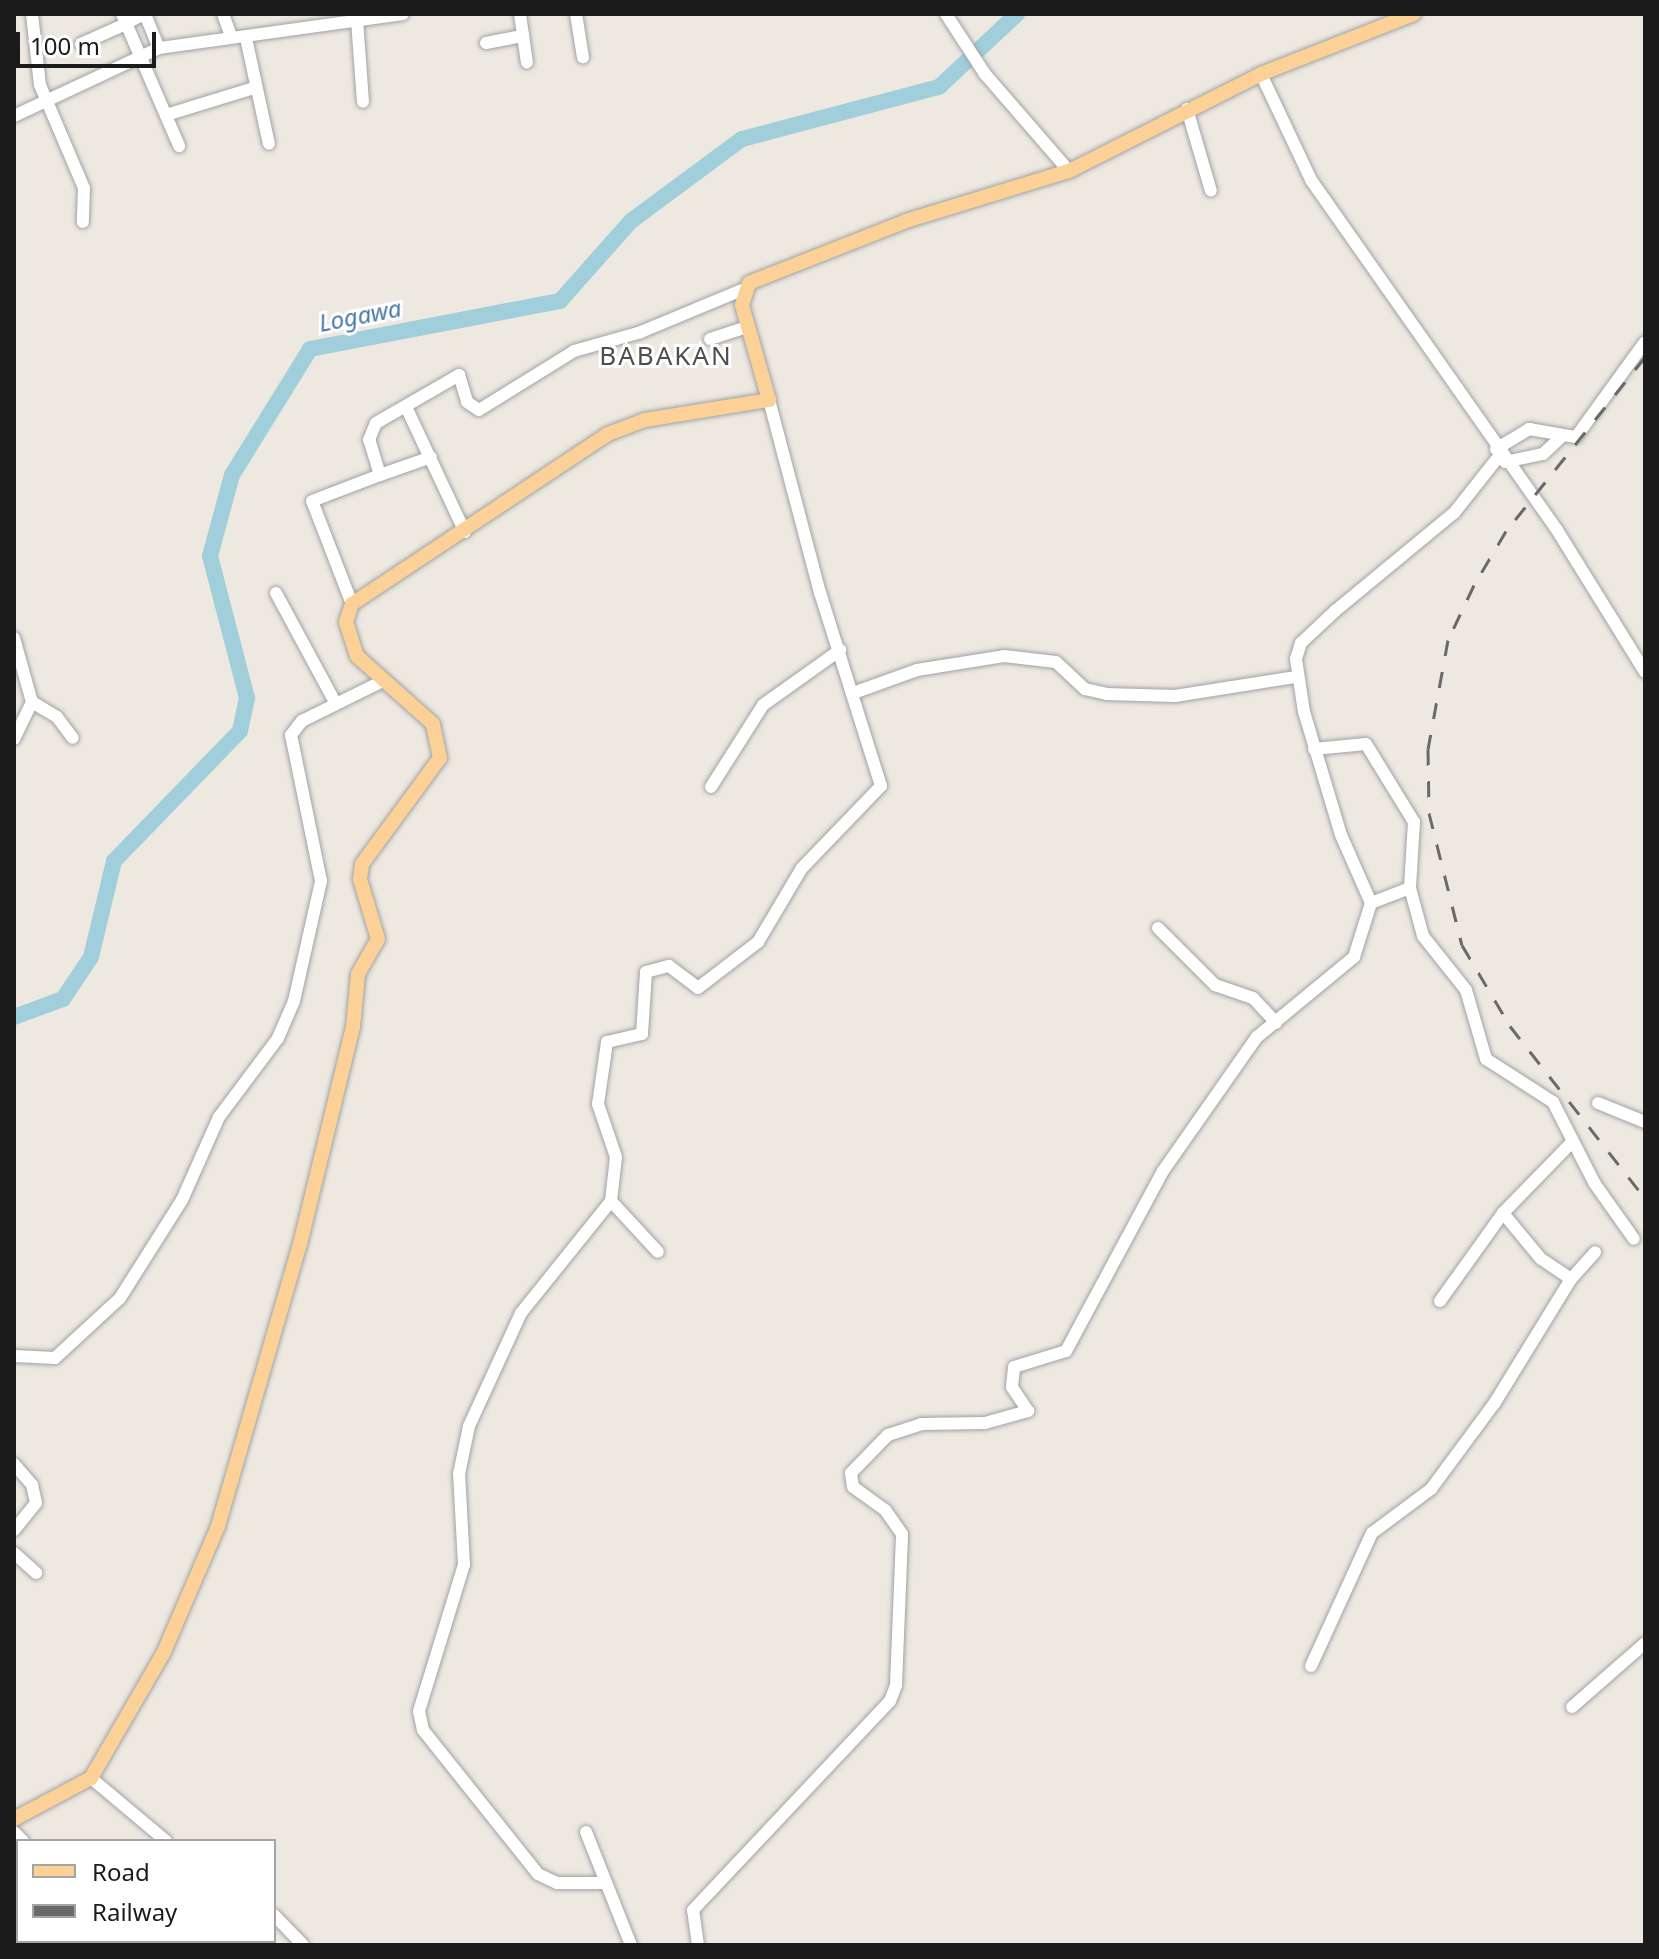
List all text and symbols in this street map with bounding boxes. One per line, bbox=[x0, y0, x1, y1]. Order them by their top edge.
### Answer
scale bar bbox=[20, 16, 160, 66]
text: 100 m bbox=[30, 29, 100, 62]
water label: Logawa bbox=[316, 293, 404, 337]
district label: BABAKAN bbox=[599, 340, 733, 372]
legend bbox=[16, 1839, 276, 1943]
text: Road bbox=[92, 1855, 150, 1888]
text: Railway bbox=[92, 1895, 177, 1928]

